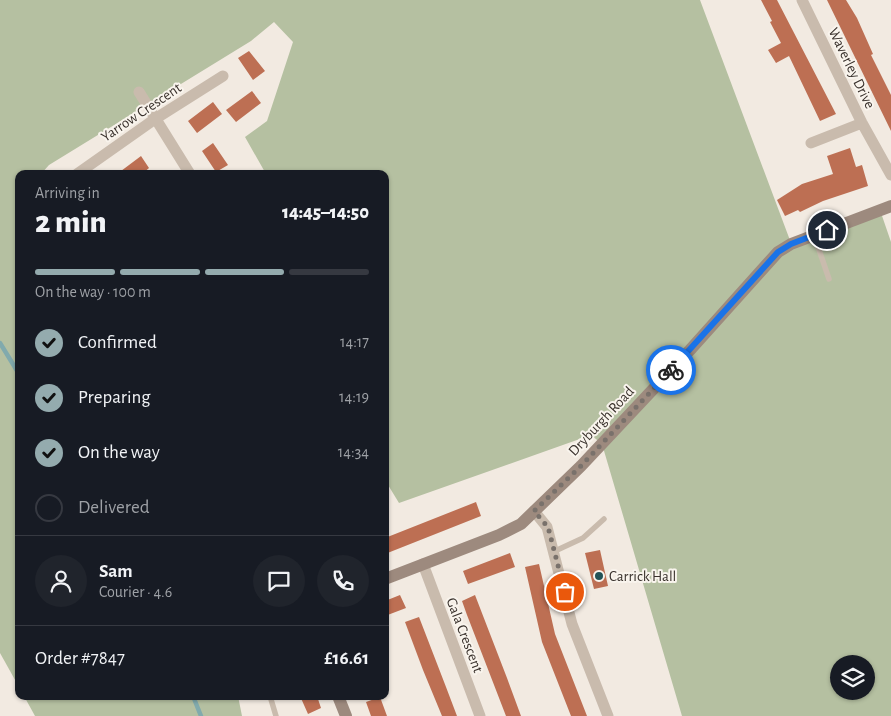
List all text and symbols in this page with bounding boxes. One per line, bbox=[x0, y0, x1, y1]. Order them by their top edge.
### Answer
street label: Waverley Drive bbox=[826, 25, 878, 111]
street label: Yarrow Crescent bbox=[98, 80, 184, 145]
text: Arriving in bbox=[35, 185, 100, 201]
text: 14:45–14:50 bbox=[282, 203, 369, 222]
text: 2 min bbox=[35, 206, 107, 238]
pin bbox=[806, 209, 848, 251]
icon: home bbox=[813, 216, 841, 244]
text: On the way · 100 m bbox=[35, 284, 151, 300]
icon: check bbox=[35, 329, 63, 357]
text: Confirmed bbox=[78, 333, 157, 352]
text: 14:17 bbox=[340, 334, 369, 350]
courier bbox=[646, 345, 696, 395]
icon: bike bbox=[657, 356, 685, 384]
icon: check bbox=[35, 384, 63, 412]
street label: Dryburgh Road bbox=[566, 384, 637, 459]
text: Preparing bbox=[78, 388, 151, 407]
text: 14:19 bbox=[339, 389, 369, 405]
icon: check bbox=[35, 439, 63, 467]
text: On the way bbox=[78, 443, 160, 462]
text: 14:34 bbox=[338, 444, 369, 460]
text: Delivered bbox=[78, 498, 150, 517]
button: person bbox=[35, 555, 87, 607]
button: chat bbox=[253, 555, 305, 607]
button: phone bbox=[317, 555, 369, 607]
text: Sam bbox=[99, 562, 133, 581]
place label: Carrick Hall bbox=[609, 569, 676, 584]
marker: Carrick Hall bbox=[593, 570, 605, 582]
pin bbox=[544, 571, 586, 613]
icon: bag bbox=[551, 578, 579, 606]
text: Courier · 4.6 bbox=[99, 584, 172, 600]
street label: Gala Crescent bbox=[443, 596, 486, 675]
text: Order #7847 bbox=[35, 649, 125, 668]
text: £16.61 bbox=[324, 649, 369, 668]
map controls bbox=[830, 655, 875, 700]
button: layers bbox=[830, 655, 875, 700]

